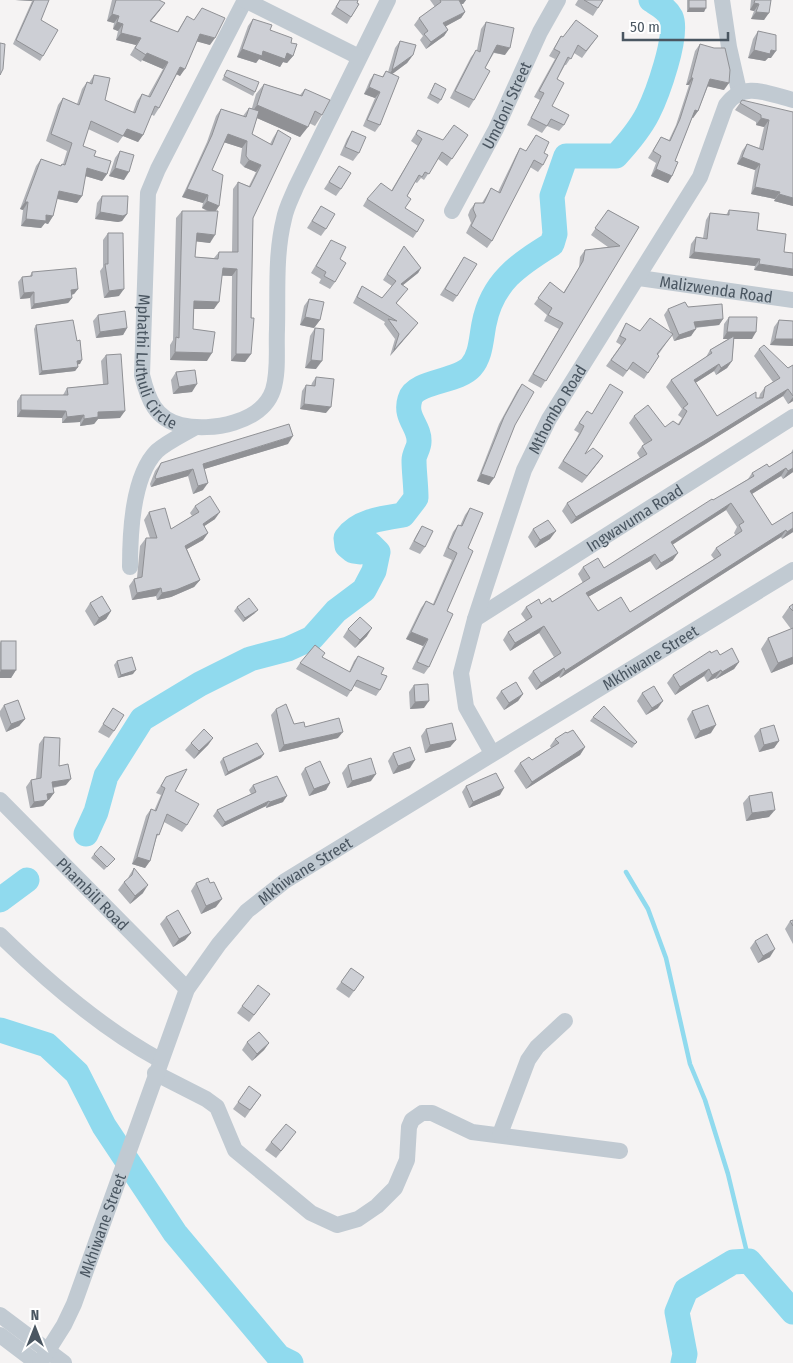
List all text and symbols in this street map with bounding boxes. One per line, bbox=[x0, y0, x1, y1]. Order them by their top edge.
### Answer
scale bar bbox=[623, 10, 728, 42]
text: 50 m bbox=[630, 18, 660, 36]
street label: Umdoni Street bbox=[478, 58, 536, 152]
street label: Malizwenda Road bbox=[658, 272, 774, 307]
street label: Mphathi Luthuli Circle bbox=[132, 294, 180, 433]
street label: Mthombo Road bbox=[524, 361, 590, 457]
street label: Ingwavuma Road bbox=[583, 480, 687, 556]
street label: Mkhiwane Street bbox=[599, 621, 703, 694]
street label: Mkhiwane Street bbox=[254, 833, 356, 909]
street label: Phambili Road bbox=[53, 854, 132, 934]
street label: Mkhiwane Street bbox=[75, 1170, 130, 1280]
north arrow bbox=[10, 1303, 60, 1353]
text: N bbox=[31, 1307, 39, 1324]

